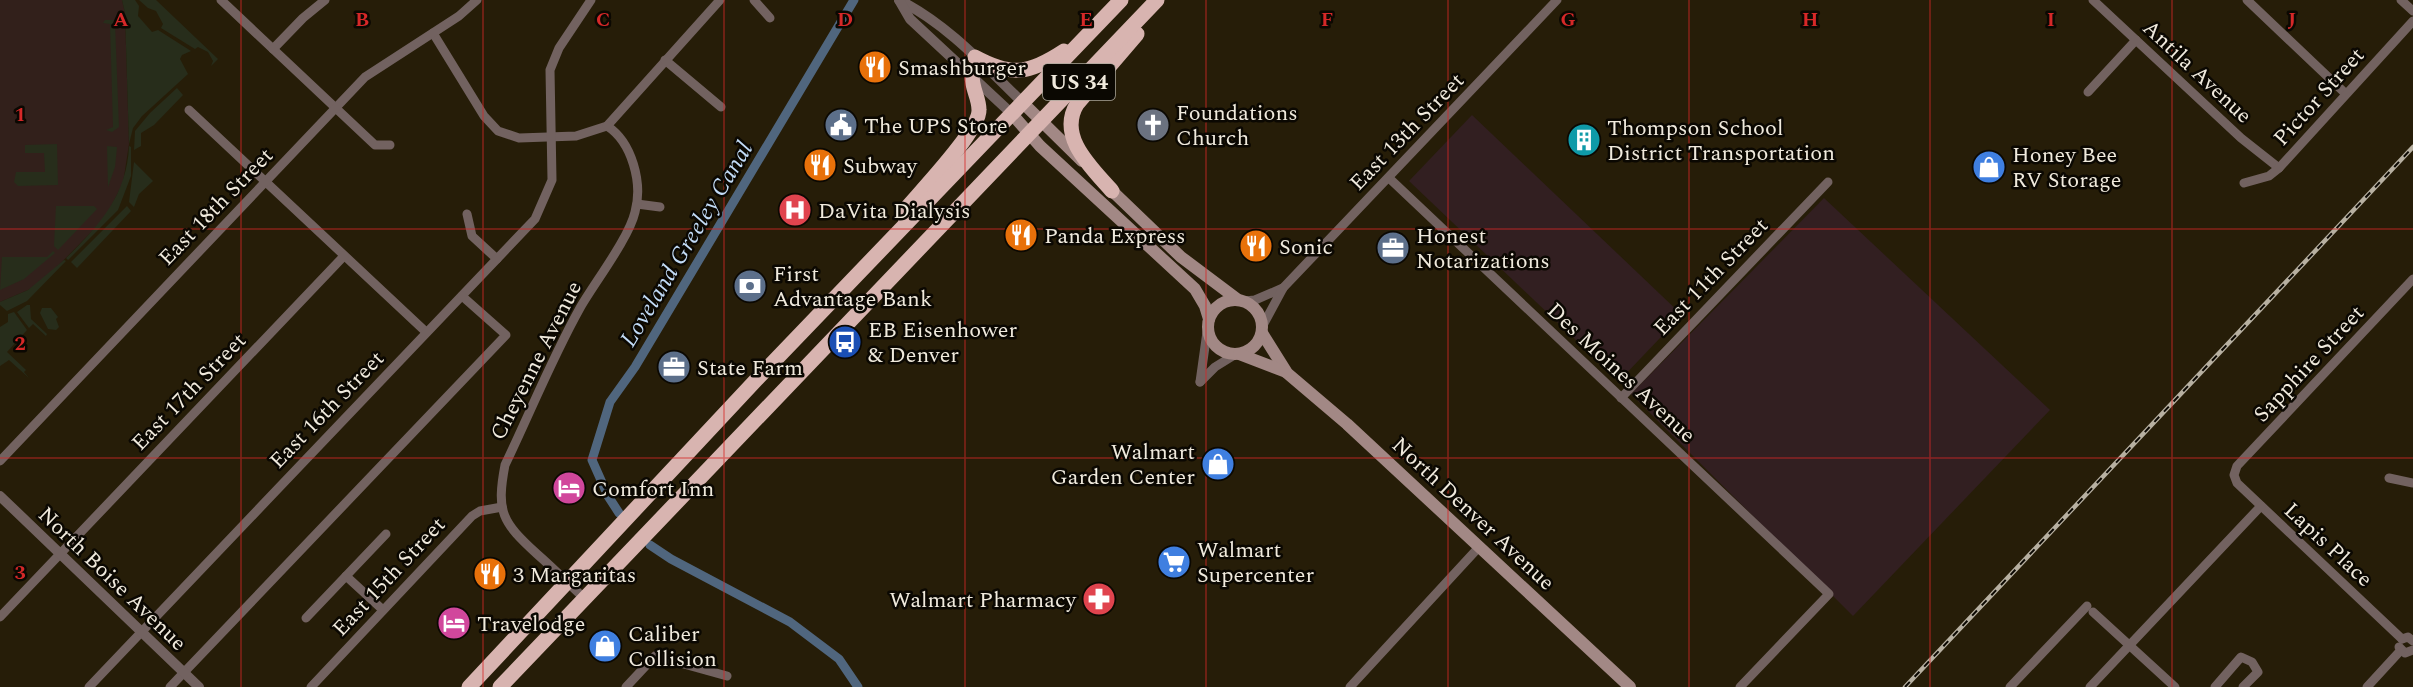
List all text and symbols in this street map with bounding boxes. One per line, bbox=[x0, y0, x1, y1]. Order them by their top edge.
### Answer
text: A bbox=[113, 5, 129, 35]
text: B bbox=[355, 5, 369, 35]
text: C bbox=[596, 5, 610, 35]
text: D bbox=[837, 5, 853, 35]
text: E bbox=[1079, 5, 1093, 35]
text: F bbox=[1321, 5, 1333, 35]
text: G bbox=[1560, 5, 1576, 35]
text: H bbox=[1802, 5, 1818, 35]
text: I bbox=[2047, 5, 2055, 35]
text: J bbox=[2288, 5, 2296, 35]
street label: Antila Avenue bbox=[2135, 13, 2259, 132]
street label: Pictor Street bbox=[2266, 40, 2373, 154]
restaurant icon: Smashburger bbox=[857, 49, 893, 85]
place label: Smashburger bbox=[898, 52, 1026, 85]
road number: US 34 bbox=[1043, 64, 1115, 100]
street label: East 13th Street bbox=[1342, 65, 1472, 199]
place label: Foundations Church bbox=[1176, 97, 1298, 155]
text: 1 bbox=[14, 100, 26, 130]
public building icon: The UPS Store bbox=[823, 107, 859, 143]
church icon: Foundations Church bbox=[1135, 107, 1171, 143]
place label: The UPS Store bbox=[864, 110, 1008, 143]
place label: Thompson School District Transportation bbox=[1607, 112, 1835, 170]
building icon: Thompson School District Transportation bbox=[1566, 122, 1602, 158]
water label: Loveland Greeley Canal bbox=[611, 135, 763, 354]
place label: Honey Bee RV Storage bbox=[2012, 139, 2121, 197]
street label: East 18th Street bbox=[151, 140, 281, 274]
restaurant icon: Subway bbox=[802, 147, 838, 183]
shop icon: Honey Bee RV Storage bbox=[1971, 149, 2007, 185]
place label: Subway bbox=[843, 150, 919, 183]
hospital icon: DaVita Dialysis bbox=[777, 192, 813, 228]
place label: DaVita Dialysis bbox=[818, 195, 971, 228]
street label: East 11th Street bbox=[1646, 210, 1776, 344]
restaurant icon: Panda Express bbox=[1003, 217, 1039, 253]
place label: Panda Express bbox=[1044, 220, 1186, 253]
place label: Honest Notarizations bbox=[1416, 220, 1550, 278]
restaurant icon: Sonic bbox=[1238, 228, 1274, 264]
office icon: Honest Notarizations bbox=[1375, 230, 1411, 266]
place label: Sonic bbox=[1279, 231, 1333, 264]
place label: First Advantage Bank bbox=[773, 258, 932, 316]
bank icon: First Advantage Bank bbox=[732, 268, 768, 304]
street label: Cheyenne Avenue bbox=[482, 275, 591, 446]
street label: Des Moines Avenue bbox=[1539, 295, 1703, 451]
street label: Sapphire Street bbox=[2246, 298, 2372, 430]
place label: EB Eisenhower & Denver bbox=[868, 314, 1017, 372]
bus stop icon: EB Eisenhower & Denver bbox=[827, 324, 863, 360]
street label: East 17th Street bbox=[124, 325, 254, 459]
text: 2 bbox=[14, 329, 26, 359]
street label: East 16th Street bbox=[262, 343, 392, 477]
office icon: State Farm bbox=[656, 349, 692, 385]
place label: State Farm bbox=[697, 352, 803, 385]
street label: North Denver Avenue bbox=[1384, 430, 1562, 599]
place label: Walmart Garden Center bbox=[1051, 436, 1195, 494]
shop icon: Walmart Garden Center bbox=[1200, 446, 1236, 482]
hotel icon: Comfort Inn bbox=[551, 470, 587, 506]
place label: Comfort Inn bbox=[592, 473, 714, 506]
street label: Lapis Place bbox=[2276, 495, 2380, 595]
street label: North Boise Avenue bbox=[30, 499, 194, 659]
street label: East 15th Street bbox=[325, 509, 454, 644]
place label: Walmart Supercenter bbox=[1197, 534, 1314, 592]
supermarket icon: Walmart Supercenter bbox=[1156, 544, 1192, 580]
restaurant icon: 3 Margaritas bbox=[472, 556, 508, 592]
text: 3 bbox=[14, 558, 26, 588]
place label: 3 Margaritas bbox=[513, 559, 636, 592]
pharmacy icon: Walmart Pharmacy bbox=[1081, 581, 1117, 617]
place label: Walmart Pharmacy bbox=[889, 584, 1077, 617]
hotel icon: Travelodge bbox=[436, 605, 472, 641]
place label: Travelodge bbox=[477, 608, 585, 641]
place label: Caliber Collision bbox=[628, 618, 717, 676]
shop icon: Caliber Collision bbox=[587, 628, 623, 664]

